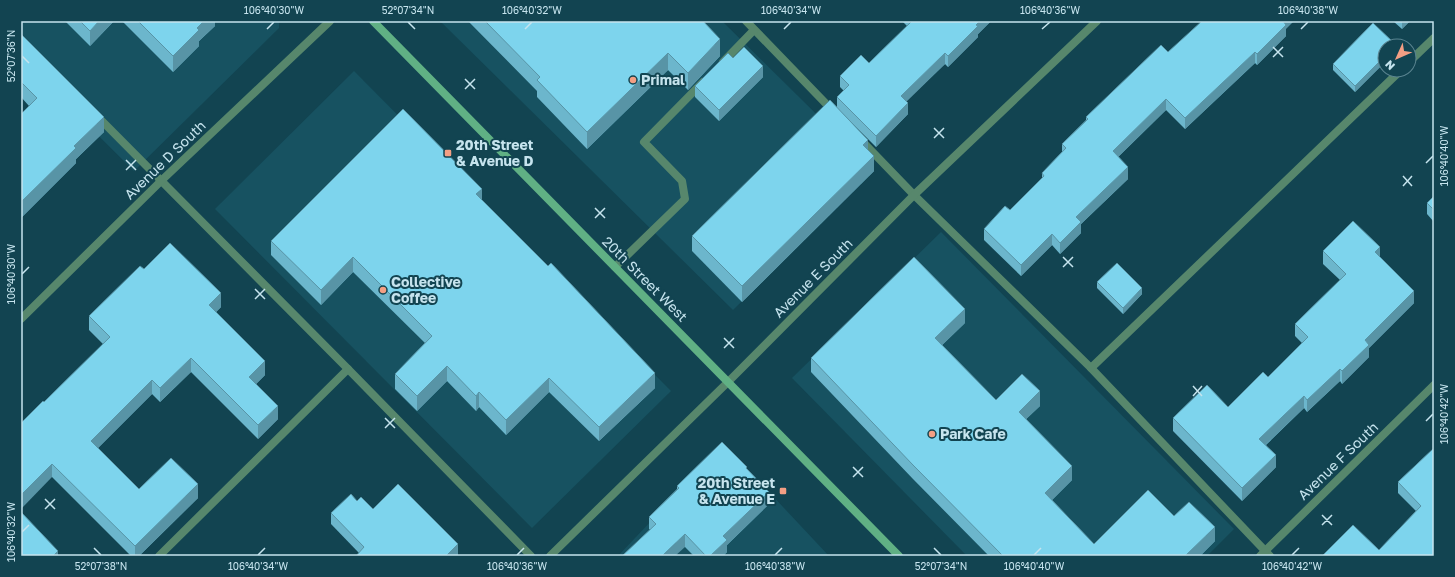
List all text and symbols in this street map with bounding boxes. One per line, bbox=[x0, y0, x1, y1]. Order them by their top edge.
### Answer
text: 106°40'30"W bbox=[244, 4, 305, 16]
text: 52°07'34"N bbox=[382, 4, 434, 16]
text: 106°40'32"W bbox=[502, 4, 562, 16]
text: 106°40'34"W bbox=[761, 4, 822, 16]
text: 106°40'36"W bbox=[1020, 4, 1080, 16]
text: 106°40'38"W bbox=[1278, 4, 1339, 16]
text: 52°07'36"N bbox=[5, 30, 17, 82]
north arrow bbox=[1377, 38, 1417, 78]
text: N bbox=[1382, 58, 1397, 73]
place label: Primal bbox=[641, 71, 685, 88]
marker: Primal bbox=[628, 75, 638, 85]
street label: Avenue D South bbox=[121, 117, 209, 203]
text: 106°40'40"W bbox=[1438, 125, 1450, 186]
place label: 20th Street & Avenue D bbox=[456, 136, 534, 169]
marker: 20th Street & Avenue D bbox=[443, 148, 453, 158]
street label: 20th Street West bbox=[599, 233, 691, 325]
street label: Avenue E South bbox=[770, 235, 856, 321]
text: 106°40'30"W bbox=[5, 243, 17, 304]
place label: Collective Coffee bbox=[391, 273, 461, 306]
marker: Collective Coffee bbox=[378, 285, 388, 295]
text: 106°40'42"W bbox=[1438, 384, 1450, 444]
street label: Avenue F South bbox=[1294, 418, 1381, 503]
place label: Park Cafe bbox=[940, 425, 1006, 442]
marker: Park Cafe bbox=[927, 429, 937, 439]
place label: 20th Street & Avenue E bbox=[698, 474, 775, 507]
marker: 20th Street & Avenue E bbox=[778, 486, 788, 496]
text: 106°40'32"W bbox=[5, 502, 17, 562]
text: 52°07'38"N bbox=[75, 560, 127, 572]
text: 106°40'34"W bbox=[228, 560, 289, 572]
text: 106°40'36"W bbox=[487, 560, 547, 572]
text: 106°40'38"W bbox=[745, 560, 806, 572]
text: 52°07'34"N bbox=[915, 560, 967, 572]
text: 106°40'40"W bbox=[1004, 560, 1065, 572]
text: 106°40'42"W bbox=[1262, 560, 1322, 572]

